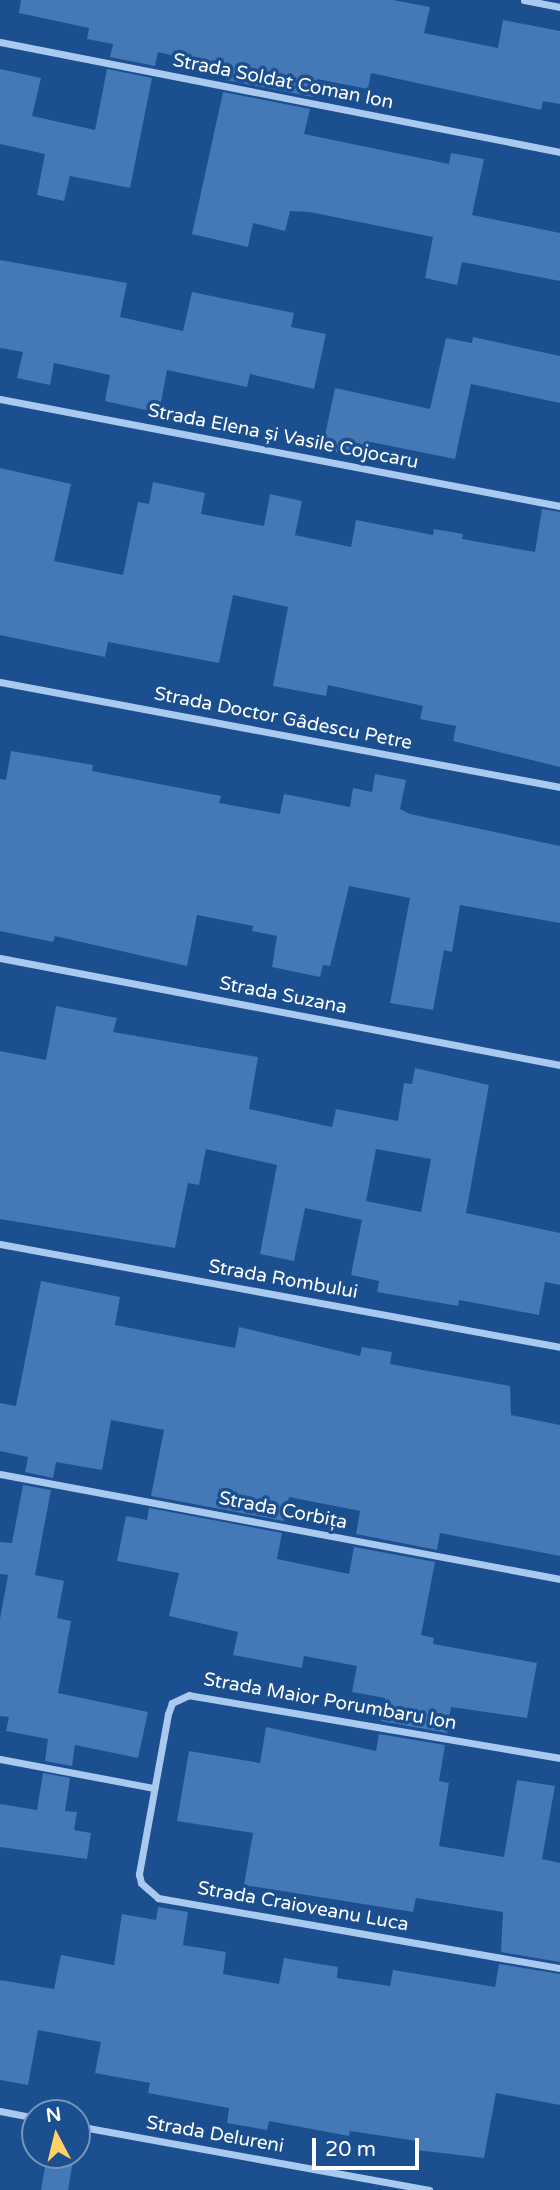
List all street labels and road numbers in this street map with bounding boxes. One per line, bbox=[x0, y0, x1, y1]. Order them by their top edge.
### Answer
street label: Strada Soldat Coman Ion bbox=[171, 49, 395, 115]
street label: Strada Elena și Vasile Cojocaru bbox=[146, 400, 420, 474]
street label: Strada Doctor Gâdescu Petre bbox=[152, 683, 414, 755]
street label: Strada Suzana bbox=[217, 972, 349, 1020]
street label: Strada Rombului bbox=[207, 1256, 359, 1304]
street label: Strada Corbița bbox=[217, 1487, 349, 1535]
street label: Strada Maior Porumbaru Ion bbox=[202, 1668, 458, 1736]
street label: Strada Craioveanu Luca bbox=[196, 1877, 410, 1937]
street label: Strada Delureni bbox=[145, 2112, 285, 2158]

